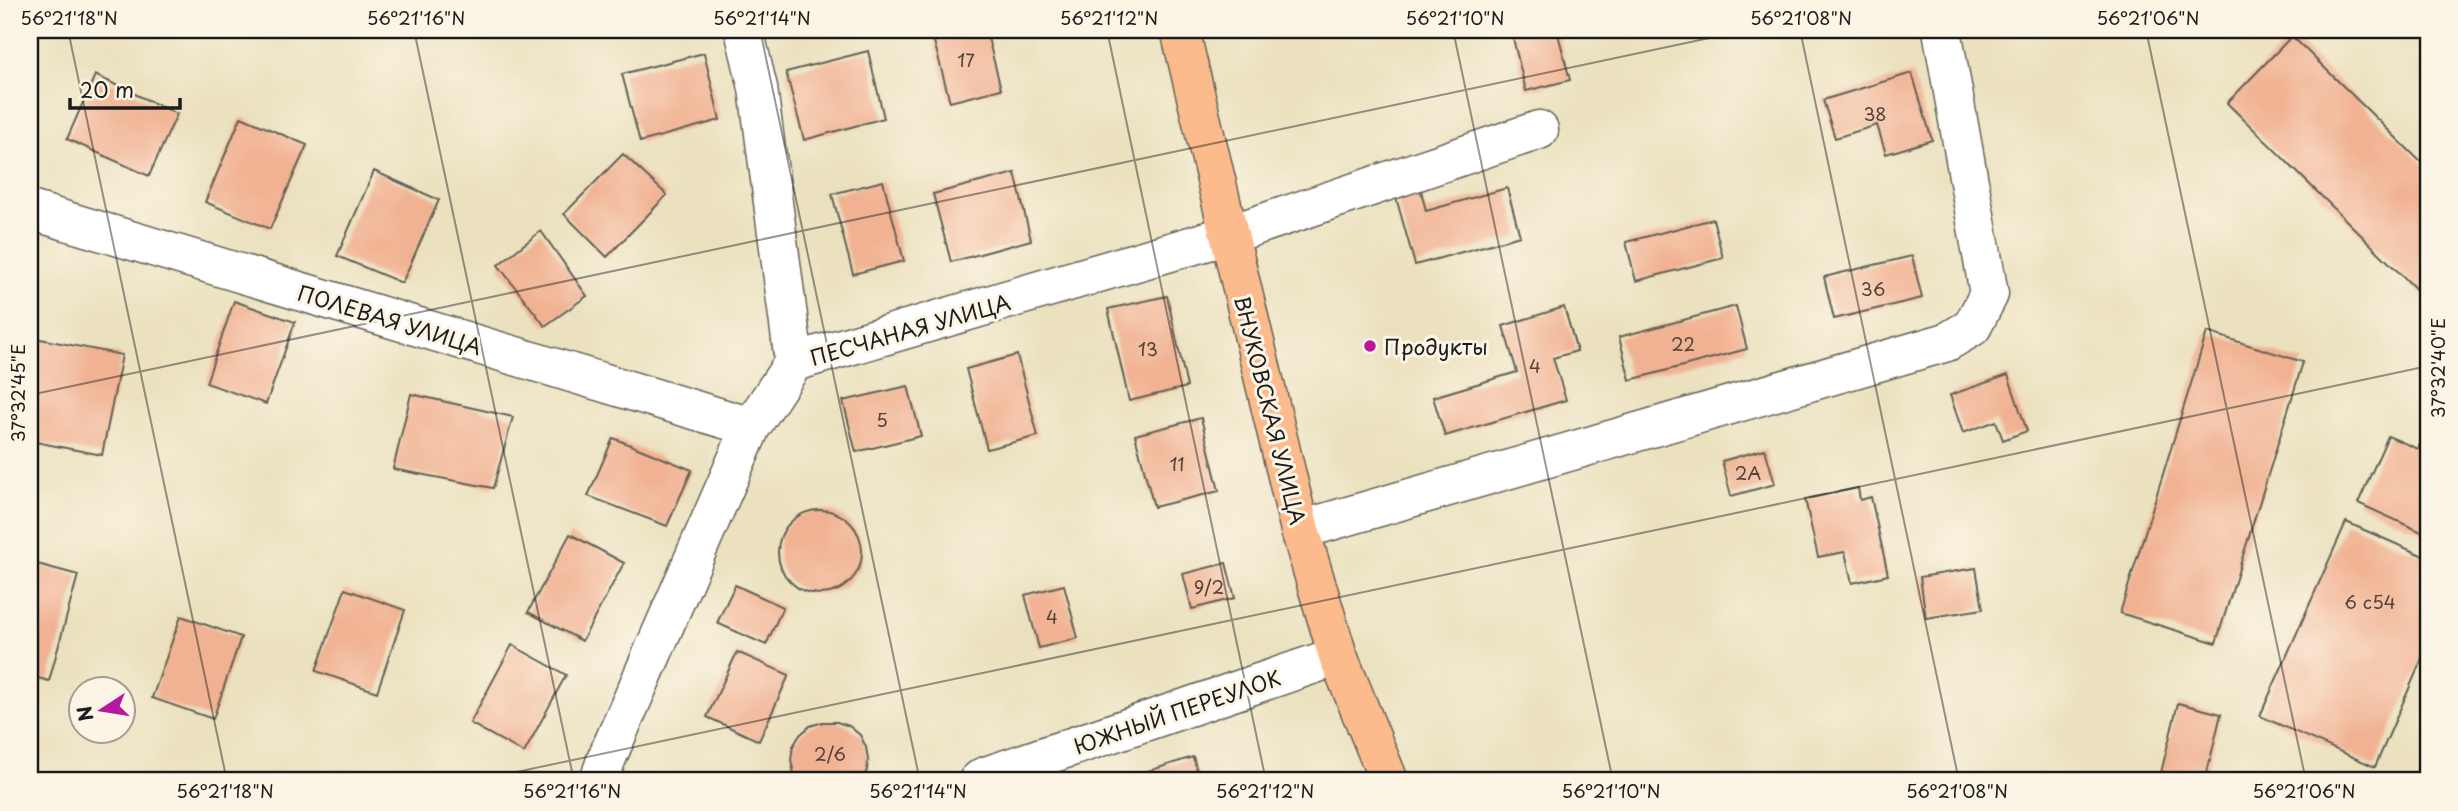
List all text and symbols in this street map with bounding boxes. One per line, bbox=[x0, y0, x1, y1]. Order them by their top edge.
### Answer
text: 56°21'18"N bbox=[20, 4, 118, 31]
text: 56°21'16"N bbox=[367, 4, 465, 31]
text: 56°21'14"N bbox=[713, 4, 811, 31]
text: 56°21'12"N bbox=[1060, 4, 1158, 31]
text: 56°21'10"N bbox=[1405, 4, 1505, 31]
text: 56°21'08"N bbox=[1750, 4, 1852, 31]
text: 56°21'06"N bbox=[2096, 4, 2200, 31]
house number: 17 bbox=[957, 46, 975, 73]
scale bar bbox=[70, 66, 180, 110]
text: 20 m bbox=[80, 73, 134, 105]
house number: 38 bbox=[1863, 100, 1887, 127]
house number: 36 bbox=[1861, 275, 1885, 302]
street label: ПОЛЕВАЯ УЛИЦА bbox=[294, 276, 486, 362]
street label: ПЕСЧАНАЯ УЛИЦА bbox=[806, 285, 1014, 373]
street label: ВНУКОВСКАЯ УЛИЦА bbox=[1227, 292, 1315, 528]
text: 37°32'40"E bbox=[2424, 318, 2451, 418]
place label: Продукты bbox=[1384, 330, 1488, 362]
house number: 22 bbox=[1671, 330, 1695, 357]
house number: 13 bbox=[1138, 335, 1158, 362]
marker: Продукты bbox=[1362, 338, 1378, 354]
text: 37°32'45"E bbox=[4, 344, 31, 442]
house number: 4 bbox=[1529, 352, 1541, 379]
house number: 5 bbox=[876, 406, 888, 433]
house number: 11 bbox=[1169, 450, 1185, 477]
house number: 2А bbox=[1735, 459, 1761, 486]
house number: 9/2 bbox=[1194, 573, 1224, 600]
house number: 6 с54 bbox=[2344, 588, 2396, 615]
house number: 4 bbox=[1046, 603, 1058, 630]
street label: ЮЖНЫЙ ПЕРЕУЛОК bbox=[1069, 661, 1285, 761]
north arrow bbox=[66, 674, 136, 744]
text: N bbox=[69, 703, 100, 724]
house number: 2/6 bbox=[814, 740, 846, 767]
text: 56°21'18"N bbox=[176, 777, 274, 804]
text: 56°21'16"N bbox=[523, 777, 621, 804]
text: 56°21'14"N bbox=[869, 777, 967, 804]
text: 56°21'12"N bbox=[1216, 777, 1314, 804]
text: 56°21'10"N bbox=[1561, 777, 1661, 804]
text: 56°21'08"N bbox=[1906, 777, 2008, 804]
text: 56°21'06"N bbox=[2252, 777, 2356, 804]

